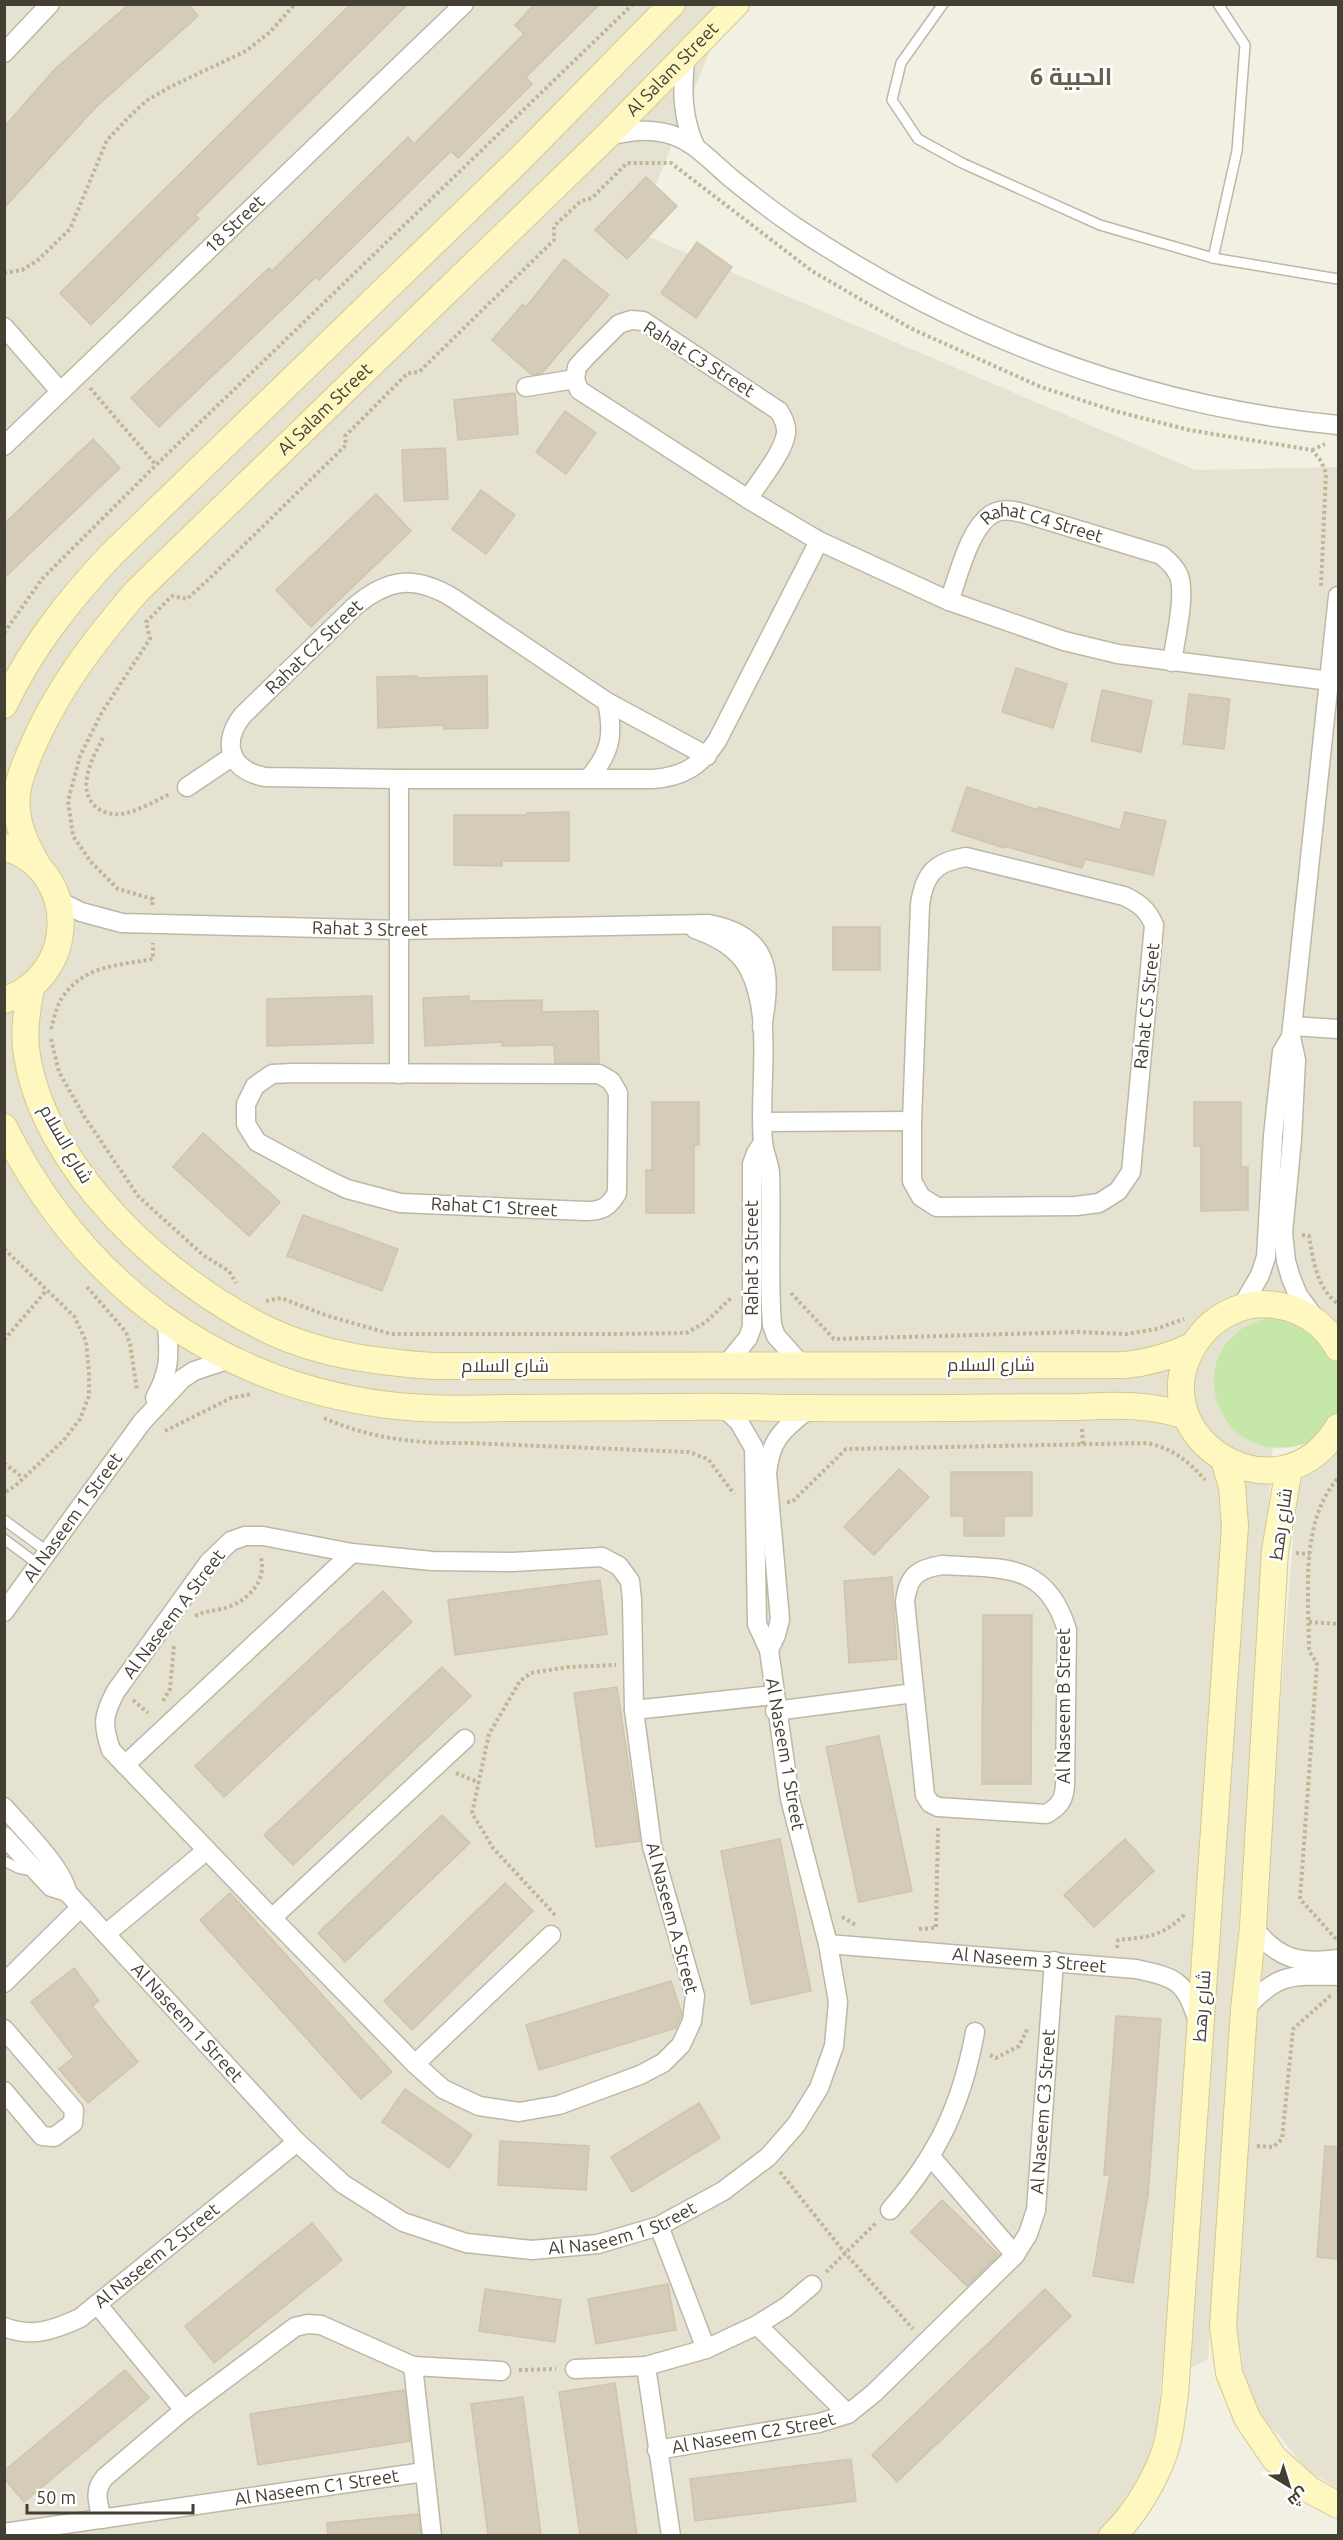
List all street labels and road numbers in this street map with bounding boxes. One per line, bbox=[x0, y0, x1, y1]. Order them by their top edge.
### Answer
street label: Al Salam Street bbox=[621, 18, 722, 120]
street label: 18 Street bbox=[200, 190, 268, 257]
street label: Rahat C3 Street bbox=[640, 316, 759, 400]
street label: Al Salam Street bbox=[273, 358, 375, 459]
street label: Rahat C4 Street bbox=[975, 499, 1106, 546]
street label: Rahat C2 Street bbox=[261, 595, 366, 697]
street label: Rahat 3 Street bbox=[312, 917, 428, 939]
street label: Rahat C5 Street bbox=[1129, 942, 1163, 1070]
street label: شارع السلام bbox=[34, 1101, 97, 1188]
street label: Rahat C1 Street bbox=[430, 1193, 558, 1219]
street label: Rahat 3 Street bbox=[741, 1200, 761, 1316]
street label: شارع السلام bbox=[947, 1354, 1035, 1377]
street label: شارع السلام bbox=[461, 1355, 549, 1378]
street label: Al Naseem 1 Street bbox=[18, 1448, 125, 1585]
street label: شارع رهط bbox=[1265, 1487, 1298, 1562]
street label: Al Naseem A Street bbox=[118, 1545, 228, 1682]
street label: Al Naseem B Street bbox=[1053, 1628, 1073, 1784]
street label: Al Naseem 1 Street bbox=[763, 1676, 809, 1832]
street label: Al Naseem A Street bbox=[643, 1840, 703, 1996]
street label: Al Naseem 3 Street bbox=[952, 1943, 1107, 1976]
street label: Al Naseem 1 Street bbox=[128, 1958, 247, 2085]
street label: شارع رهط bbox=[1189, 1969, 1216, 2043]
street label: Al Naseem C3 Street bbox=[1026, 2028, 1058, 2195]
street label: Al Naseem 1 Street bbox=[547, 2197, 699, 2257]
street label: Al Naseem 2 Street bbox=[90, 2198, 223, 2311]
street label: Al Naseem C2 Street bbox=[670, 2408, 838, 2456]
street label: Al Naseem C1 Street bbox=[233, 2465, 400, 2508]

